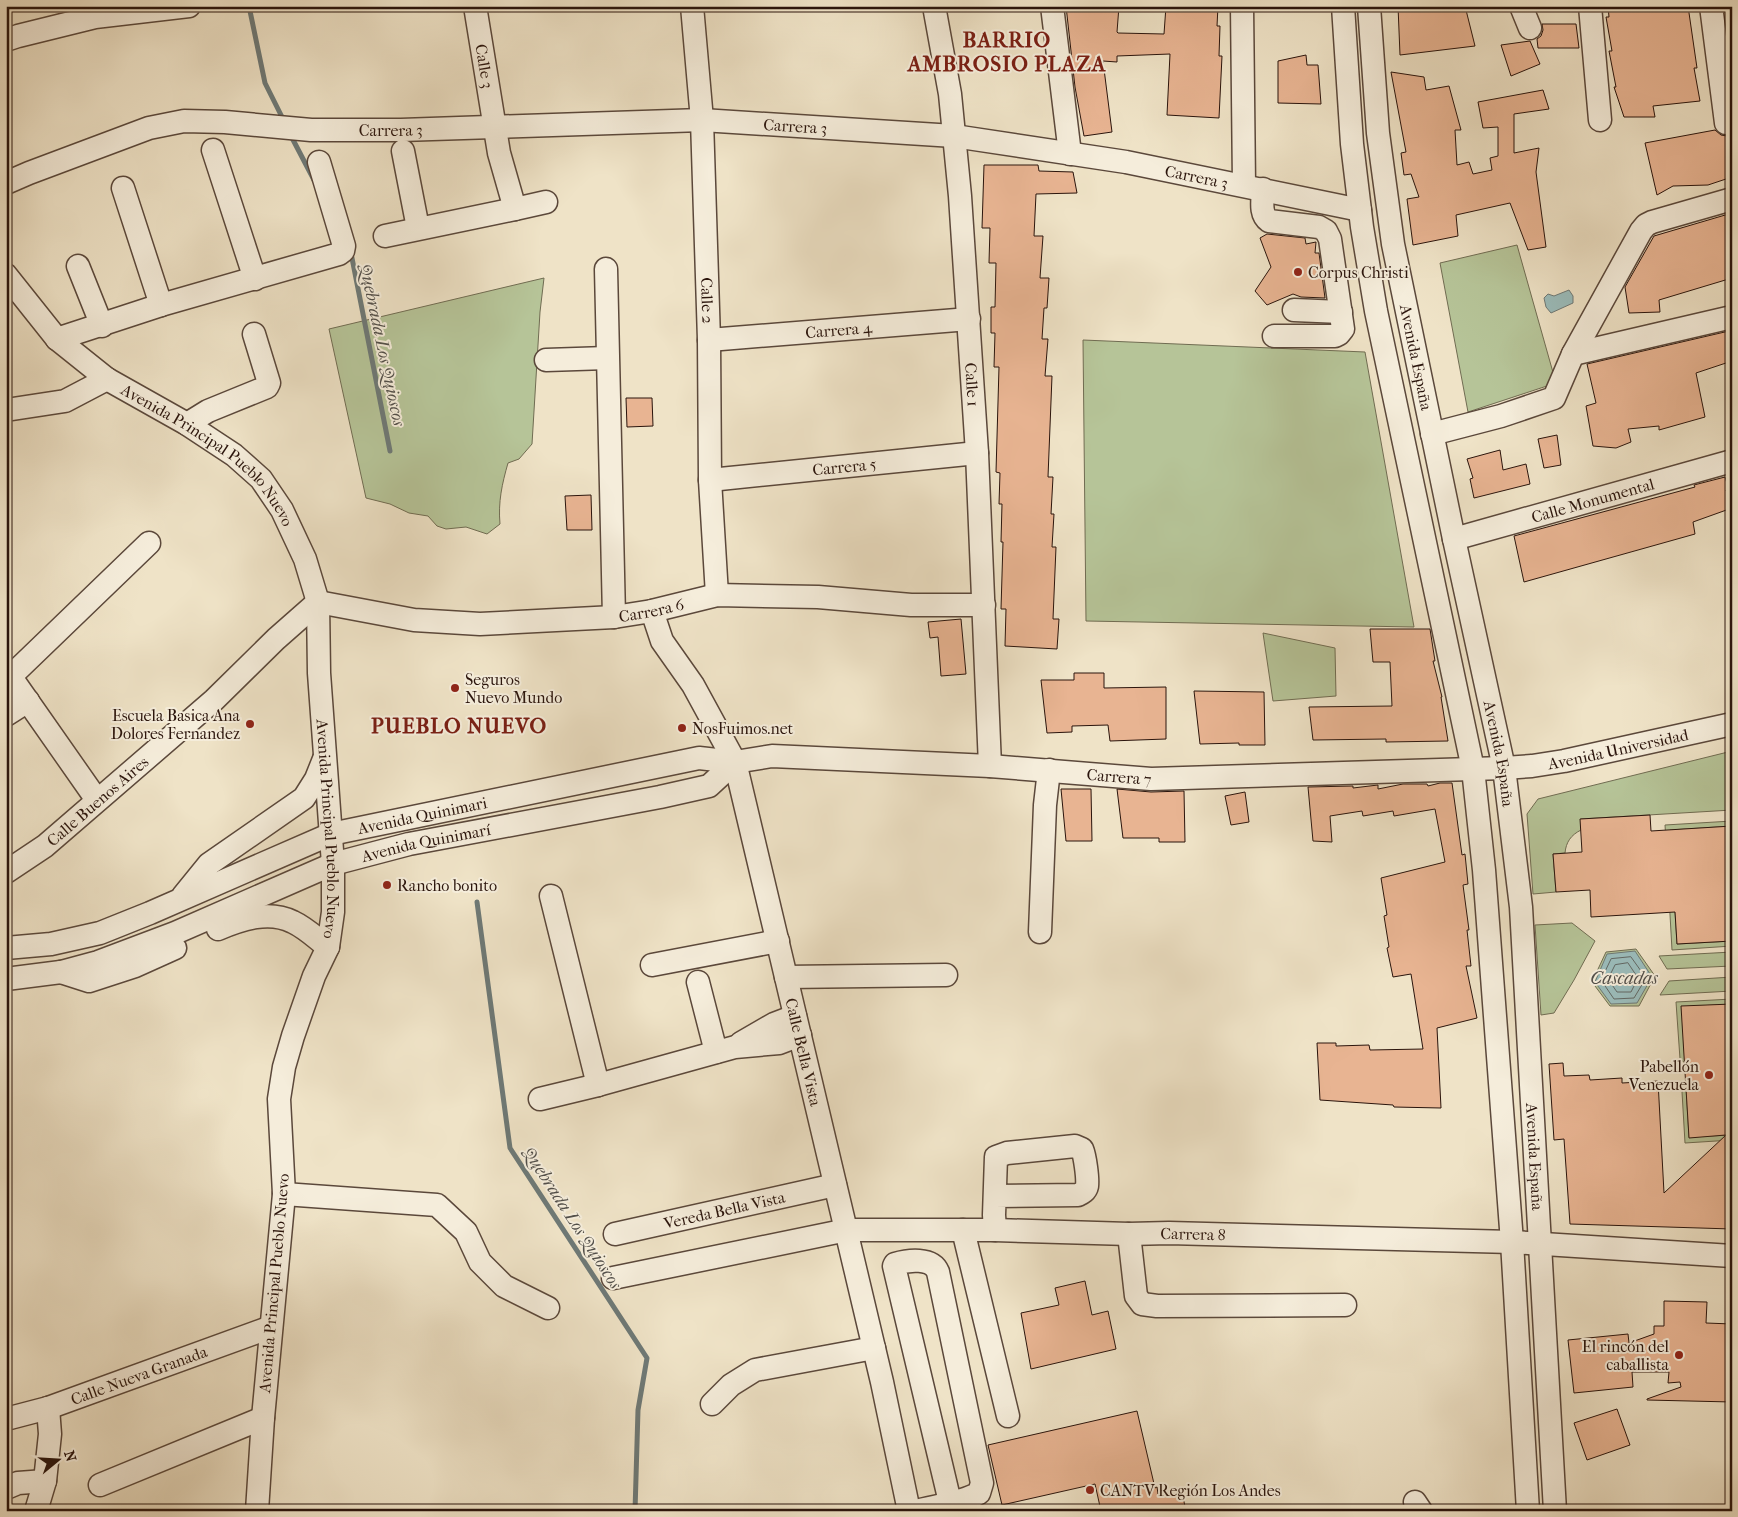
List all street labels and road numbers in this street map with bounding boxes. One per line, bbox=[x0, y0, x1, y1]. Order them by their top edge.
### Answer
street label: Calle 3 bbox=[472, 43, 498, 90]
street label: Carrera 3 bbox=[763, 114, 828, 137]
street label: Carrera 3 bbox=[359, 120, 423, 140]
street label: Carrera 3 bbox=[1163, 161, 1230, 192]
street label: Calle 2 bbox=[698, 277, 718, 324]
street label: Avenida España bbox=[1396, 302, 1437, 412]
street label: Carrera 4 bbox=[805, 317, 873, 342]
street label: Calle 1 bbox=[962, 362, 983, 407]
street label: Avenida Principal Pueblo Nuevo bbox=[117, 379, 298, 529]
street label: Carrera 5 bbox=[811, 454, 877, 479]
street label: Calle Monumental bbox=[1529, 474, 1657, 526]
street label: Carrera 6 bbox=[617, 594, 686, 626]
street label: Avenida España bbox=[1480, 698, 1518, 808]
street label: Avenida Principal Pueblo Nuevo bbox=[313, 717, 343, 940]
street label: Avenida Universidad bbox=[1546, 724, 1690, 773]
street label: Calle Buenos Aires bbox=[43, 752, 152, 850]
street label: Carrera 7 bbox=[1086, 764, 1153, 789]
street label: Avenida Quinimari bbox=[355, 792, 489, 838]
street label: Avenida Quinimarí bbox=[358, 819, 492, 866]
street label: Calle Bella Vista bbox=[782, 996, 826, 1108]
street label: Avenida España bbox=[1522, 1101, 1548, 1211]
street label: Avenida Principal Pueblo Nuevo bbox=[255, 1172, 293, 1394]
street label: Vereda Bella Vista bbox=[661, 1187, 787, 1233]
street label: Carrera 8 bbox=[1160, 1223, 1226, 1244]
street label: Calle Nueva Granada bbox=[68, 1341, 210, 1409]

